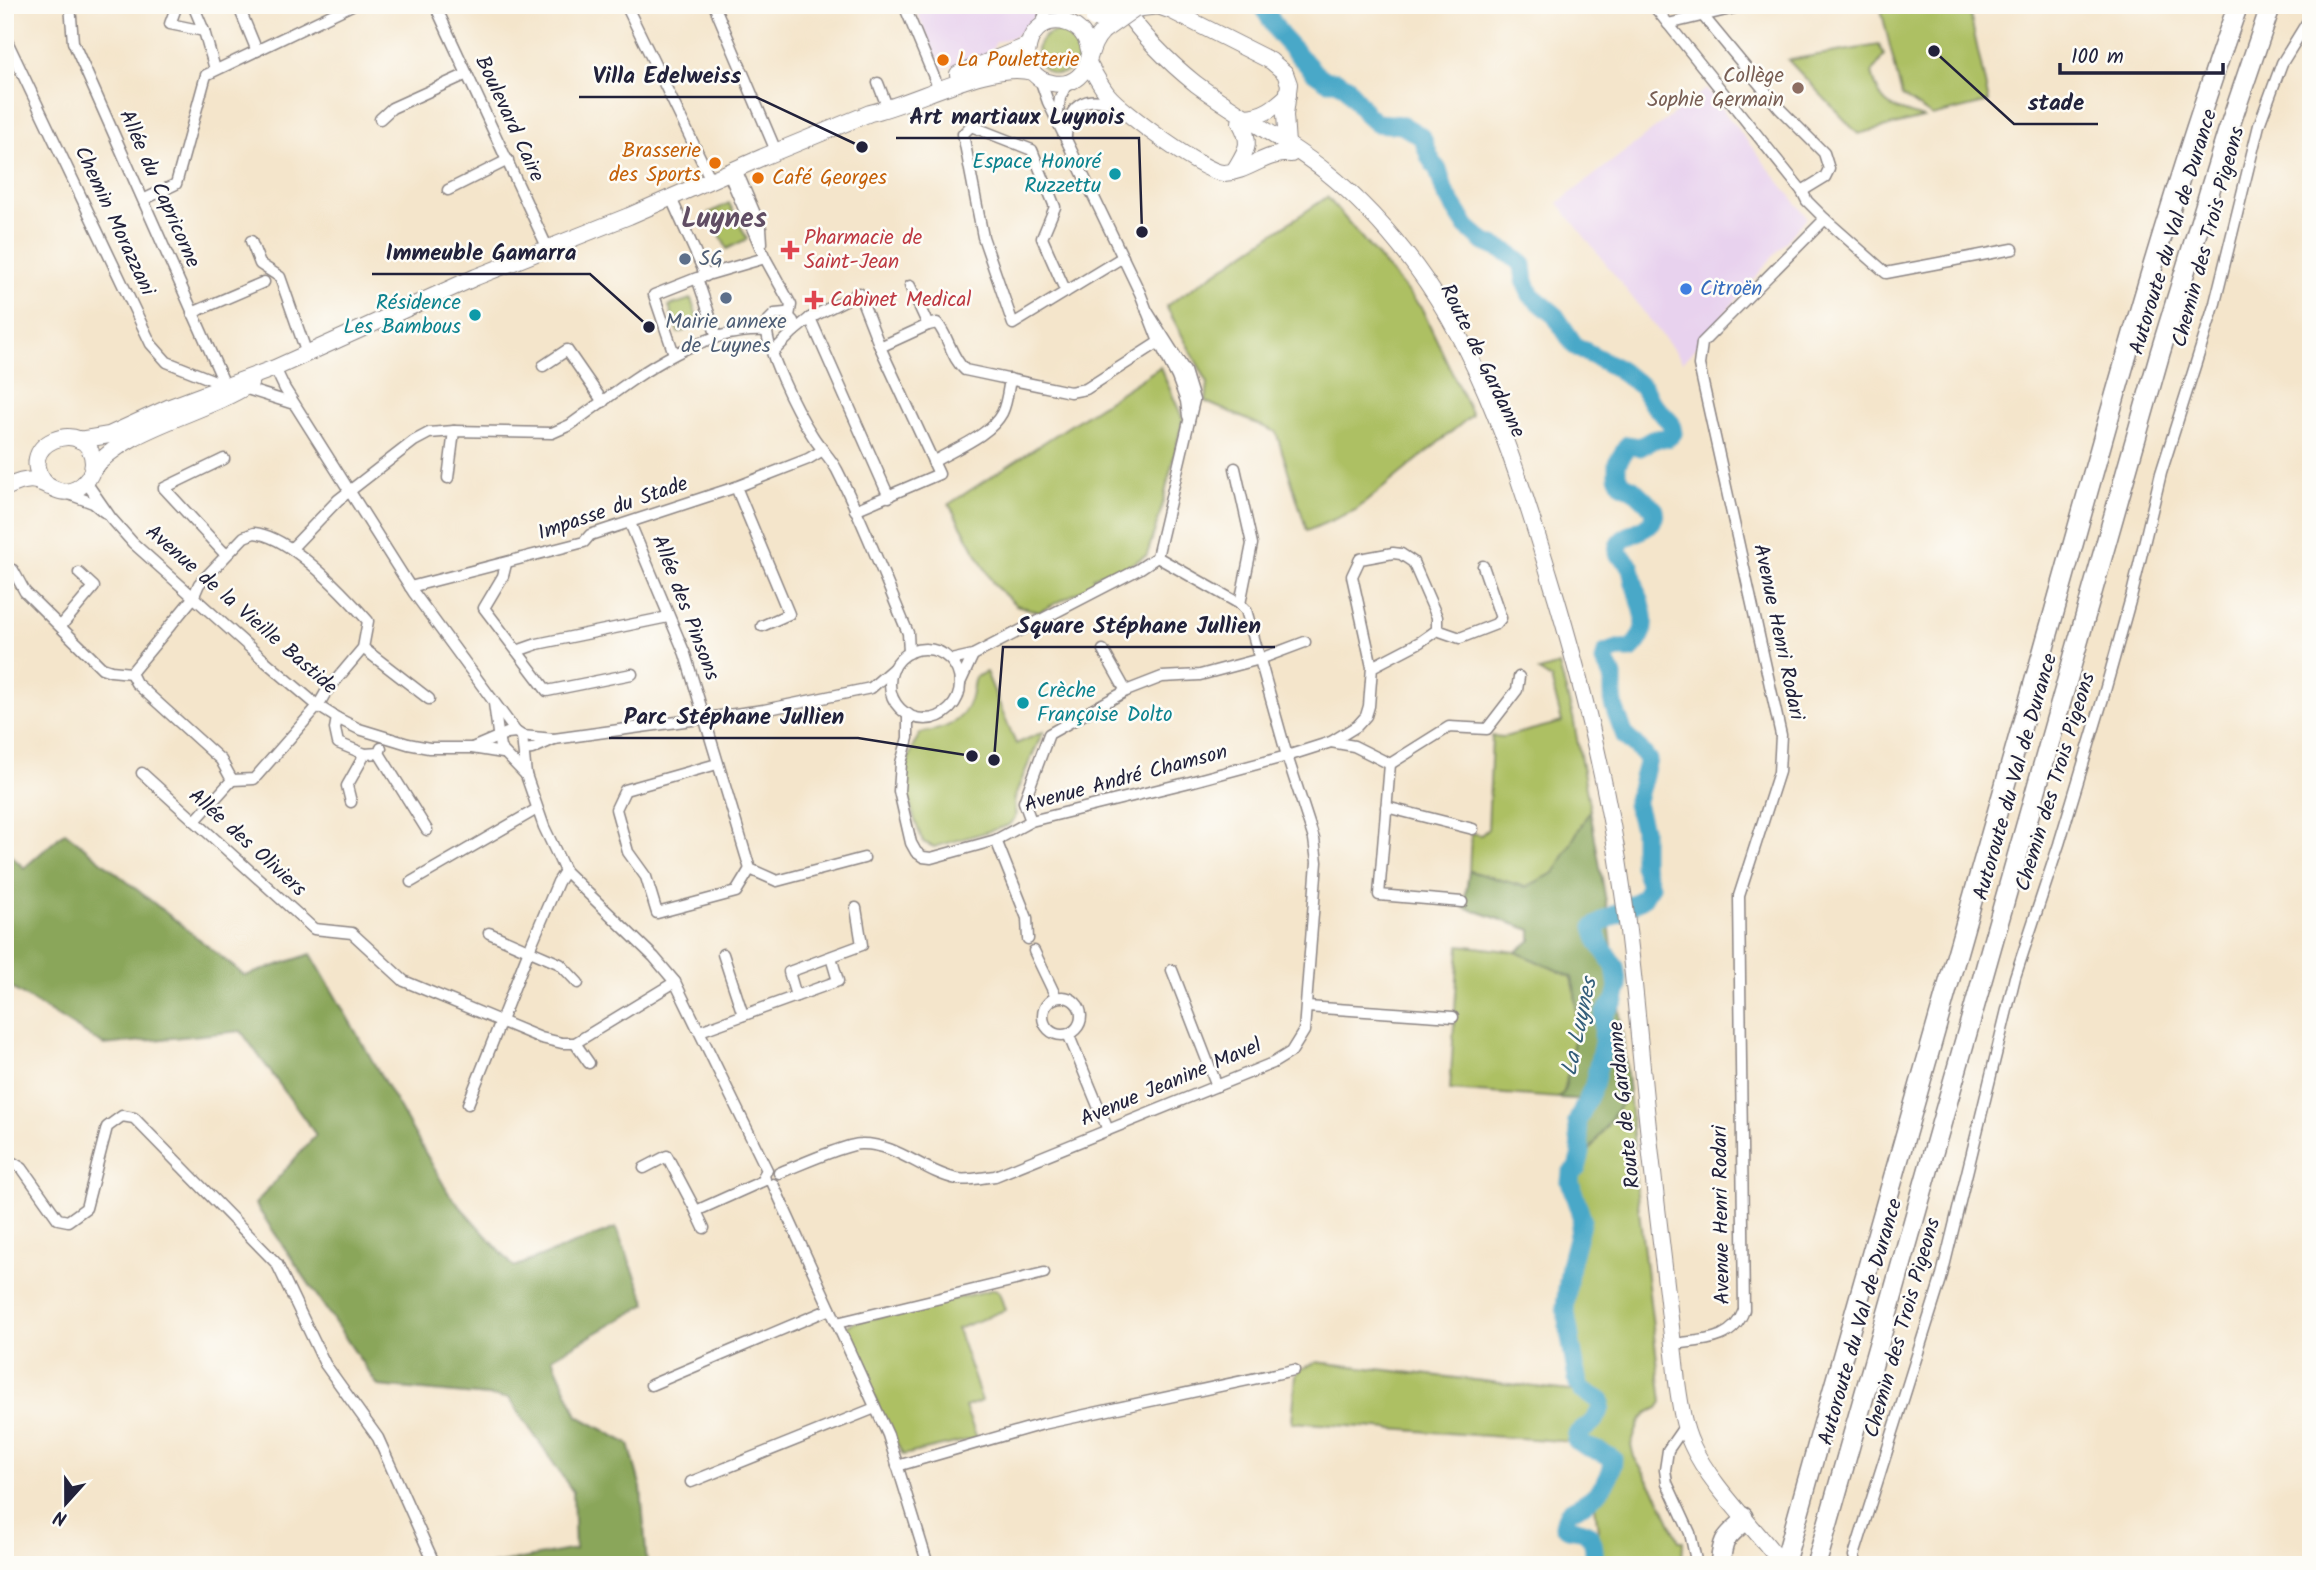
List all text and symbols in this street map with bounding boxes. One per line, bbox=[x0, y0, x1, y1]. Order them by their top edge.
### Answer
scale bar bbox=[2060, 32, 2223, 76]
text: 100 m bbox=[2071, 41, 2124, 74]
place label: La Pouletterie bbox=[957, 44, 1080, 77]
street label: Boulevard Caire bbox=[465, 50, 553, 188]
marker: La Pouletterie bbox=[935, 52, 951, 68]
callout: Villa Edelweiss bbox=[579, 53, 756, 97]
text: Villa Edelweiss bbox=[593, 59, 741, 95]
place label: Collège Sophie Germain bbox=[1647, 60, 1785, 117]
marker: Collège Sophie Germain bbox=[1790, 80, 1806, 96]
callout: stade bbox=[2014, 80, 2098, 124]
text: stade bbox=[2028, 86, 2084, 122]
callout: Art martiaux Luynois bbox=[896, 94, 1139, 138]
text: Art martiaux Luynois bbox=[909, 100, 1125, 136]
street label: Allée du Capricorne bbox=[109, 105, 209, 274]
street label: Autoroute du Val de Durance bbox=[2121, 105, 2227, 359]
street label: Chemin des Trois Pigeons bbox=[2164, 123, 2254, 351]
place label: Brasserie des Sports bbox=[609, 135, 702, 192]
street label: Chemin Morazzani bbox=[65, 141, 164, 302]
place label: Espace Honoré Ruzzettu bbox=[972, 146, 1102, 203]
marker: Brasserie des Sports bbox=[707, 155, 723, 171]
place label: Café Georges bbox=[772, 162, 887, 195]
marker: Espace Honoré Ruzzettu bbox=[1107, 166, 1123, 182]
marker: Café Georges bbox=[750, 170, 766, 186]
district label: Luynes bbox=[681, 197, 767, 242]
place label: Pharmacie de Saint-Jean bbox=[804, 222, 923, 279]
callout: Immeuble Gamarra bbox=[372, 230, 590, 274]
text: Immeuble Gamarra bbox=[386, 236, 577, 272]
marker: Pharmacie de Saint-Jean bbox=[782, 242, 798, 258]
place label: SG bbox=[699, 243, 723, 276]
marker: SG bbox=[677, 251, 693, 267]
place label: Citroën bbox=[1700, 273, 1763, 306]
street label: Route de Gardanne bbox=[1430, 278, 1534, 444]
marker: Citroën bbox=[1678, 281, 1694, 297]
place label: Cabinet Medical bbox=[830, 284, 971, 317]
place label: Résidence Les Bambous bbox=[343, 287, 462, 344]
marker: Mairie annexe de Luynes bbox=[718, 290, 734, 306]
marker: Cabinet Medical bbox=[804, 290, 824, 310]
place label: Mairie annexe de Luynes bbox=[665, 306, 787, 363]
marker: Résidence Les Bambous bbox=[467, 307, 483, 323]
street label: Impasse du Stade bbox=[533, 468, 693, 550]
street label: Avenue de la Vieille Bastide bbox=[137, 517, 345, 704]
street label: Allée des Pinsons bbox=[642, 530, 728, 686]
street label: Avenue Henri Rodari bbox=[1743, 541, 1813, 724]
callout: Square Stéphane Jullien bbox=[1003, 603, 1275, 647]
text: Square Stéphane Jullien bbox=[1017, 609, 1261, 645]
street label: Autoroute du Val de Durance bbox=[1965, 649, 2067, 904]
street label: Chemin des Trois Pigeons bbox=[2007, 668, 2105, 896]
place label: Crèche Françoise Dolto bbox=[1037, 675, 1173, 732]
callout: Parc Stéphane Jullien bbox=[609, 694, 858, 738]
marker: Crèche Françoise Dolto bbox=[1015, 695, 1031, 711]
text: Parc Stéphane Jullien bbox=[624, 700, 845, 736]
street label: Avenue André Chamson bbox=[1021, 736, 1231, 822]
street label: Allée des Oliviers bbox=[180, 781, 314, 905]
water label: La Luynes bbox=[1552, 973, 1608, 1079]
street label: Route de Gardanne bbox=[1600, 1019, 1650, 1190]
street label: Avenue Jeanine Mavel bbox=[1075, 1030, 1267, 1136]
street label: Avenue Henri Rodari bbox=[1704, 1124, 1740, 1305]
street label: Autoroute du Val de Durance bbox=[1810, 1194, 1912, 1449]
street label: Chemin des Trois Pigeons bbox=[1856, 1214, 1950, 1442]
north arrow bbox=[32, 1468, 102, 1538]
text: N bbox=[50, 1501, 72, 1533]

